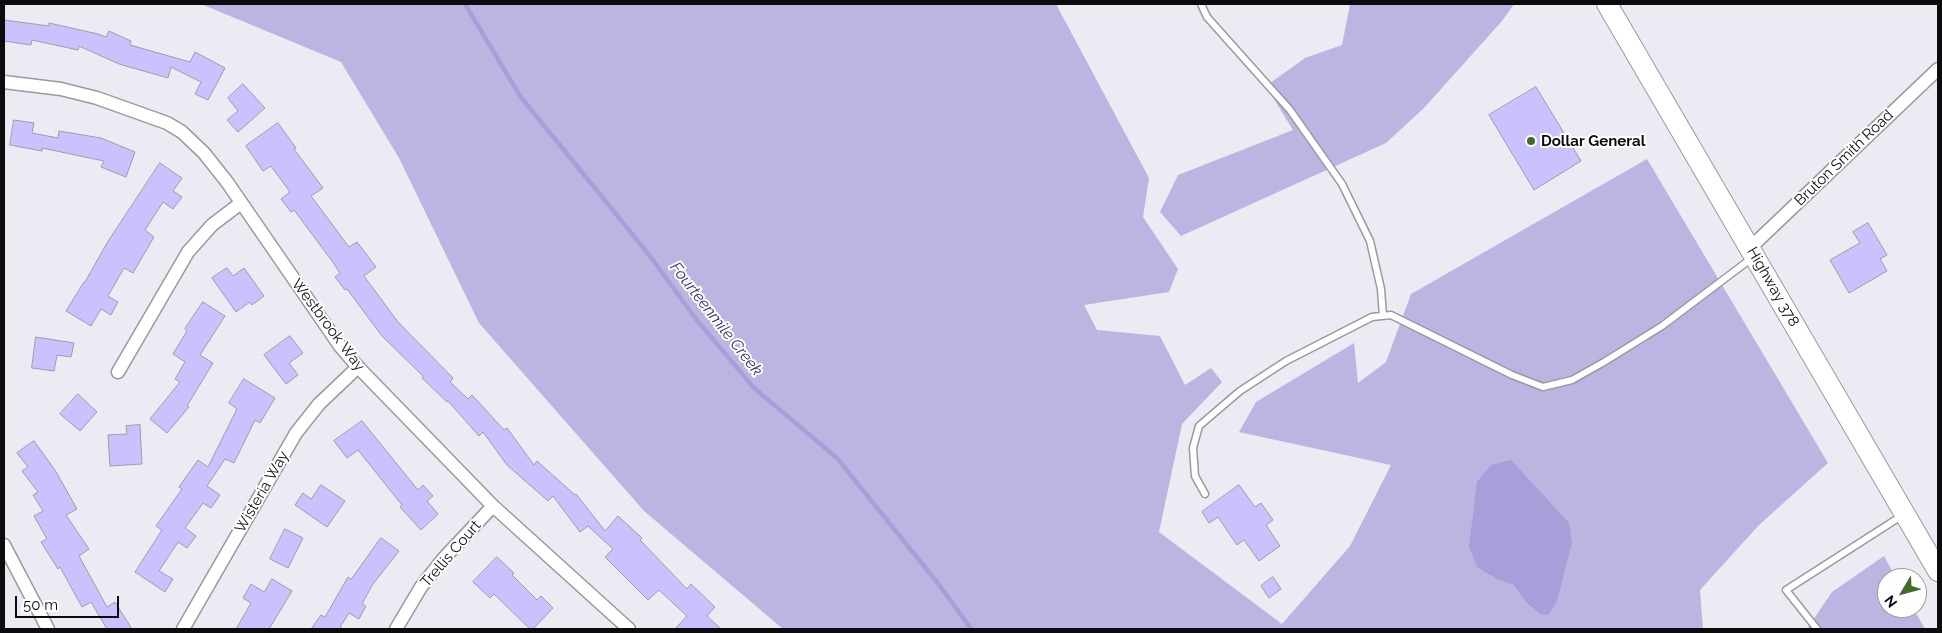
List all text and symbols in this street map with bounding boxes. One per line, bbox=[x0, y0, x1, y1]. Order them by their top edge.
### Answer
street label: Bruton Smith Road bbox=[1791, 106, 1897, 210]
place label: Dollar General bbox=[1541, 132, 1645, 150]
marker: Dollar General bbox=[1525, 135, 1537, 147]
street label: Highway 378 bbox=[1743, 244, 1803, 330]
water label: Fourteenmile Creek bbox=[666, 258, 766, 380]
street label: Westbrook Way bbox=[288, 275, 368, 375]
street label: Wisteria Way bbox=[231, 448, 293, 536]
street label: Trellis Court bbox=[417, 517, 485, 591]
north arrow bbox=[1877, 568, 1927, 618]
scale bar bbox=[18, 586, 121, 618]
text: N bbox=[1881, 592, 1900, 611]
text: 50 m bbox=[23, 596, 58, 614]

